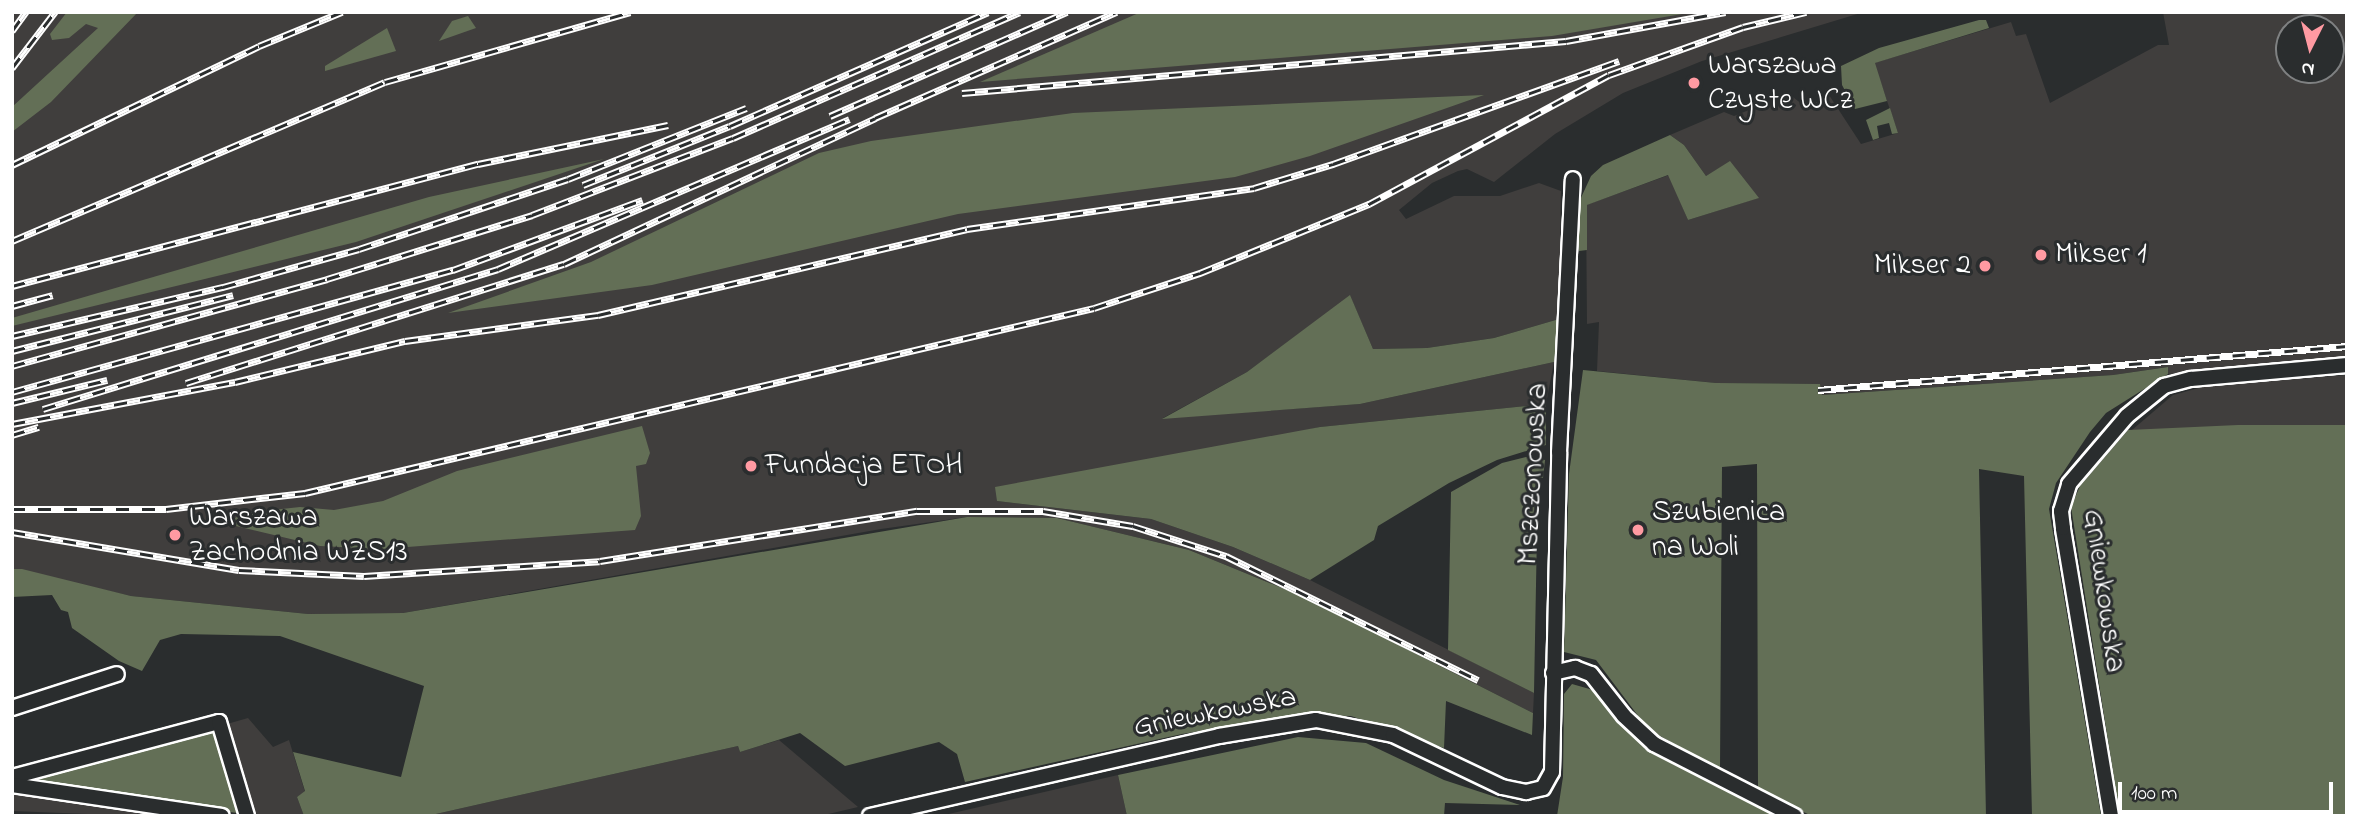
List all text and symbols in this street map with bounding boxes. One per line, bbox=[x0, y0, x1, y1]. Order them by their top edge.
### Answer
north arrow bbox=[2275, 14, 2345, 84]
place label: Warszawa Czyste WCz bbox=[1708, 48, 1852, 118]
text: N bbox=[2300, 54, 2316, 82]
marker: Warszawa Czyste WCz bbox=[1686, 75, 1702, 91]
place label: Mikser 1 bbox=[2055, 237, 2147, 273]
marker: Mikser 1 bbox=[2033, 247, 2049, 263]
place label: Mikser 2 bbox=[1874, 248, 1971, 284]
marker: Mikser 2 bbox=[1977, 258, 1993, 274]
street label: Mszczonowska bbox=[1511, 382, 1557, 566]
place label: Fundacja ETOH bbox=[765, 448, 963, 484]
marker: Fundacja ETOH bbox=[743, 458, 759, 474]
place label: Szubienica na Woli bbox=[1652, 495, 1785, 566]
place label: Warszawa Zachodnia WZS13 bbox=[189, 500, 408, 570]
street label: Gniewkowska bbox=[2074, 507, 2132, 675]
marker: Szubienica na Woli bbox=[1630, 522, 1646, 538]
marker: Warszawa Zachodnia WZS13 bbox=[167, 527, 183, 543]
street label: Gniewkowska bbox=[1131, 680, 1299, 746]
scale bar bbox=[2121, 768, 2336, 812]
text: 100 m bbox=[2131, 779, 2177, 809]

